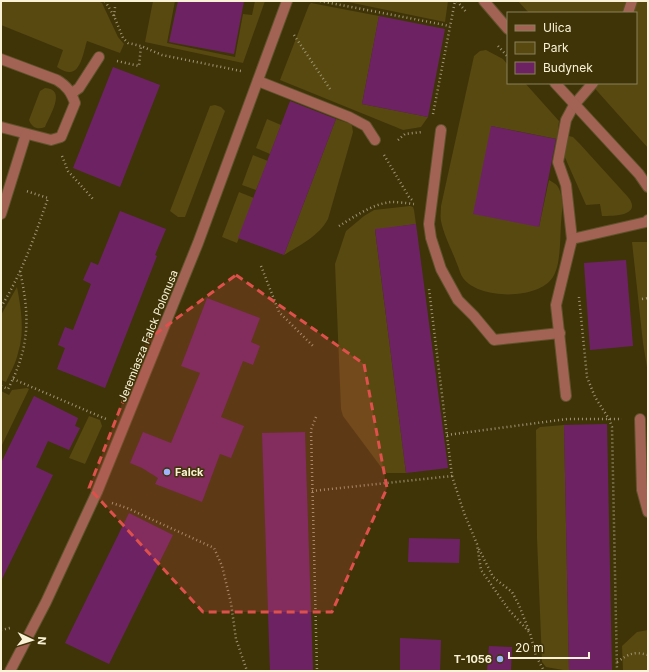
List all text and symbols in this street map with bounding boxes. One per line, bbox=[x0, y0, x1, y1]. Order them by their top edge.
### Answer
legend bbox=[507, 12, 637, 84]
text: Ulica bbox=[543, 20, 571, 35]
text: Park bbox=[543, 40, 569, 55]
text: Budynek bbox=[543, 60, 593, 75]
street label: Jeremiasza Falck Polonusa bbox=[115, 268, 181, 404]
place label: Falck bbox=[175, 465, 204, 479]
marker: Falck bbox=[162, 467, 172, 477]
north arrow bbox=[12, 620, 52, 660]
scale bar bbox=[509, 634, 589, 660]
text: N bbox=[35, 636, 49, 645]
text: 20 m bbox=[515, 640, 544, 655]
place label: T-1056 bbox=[454, 652, 492, 666]
marker: T-1056 bbox=[495, 654, 505, 664]

